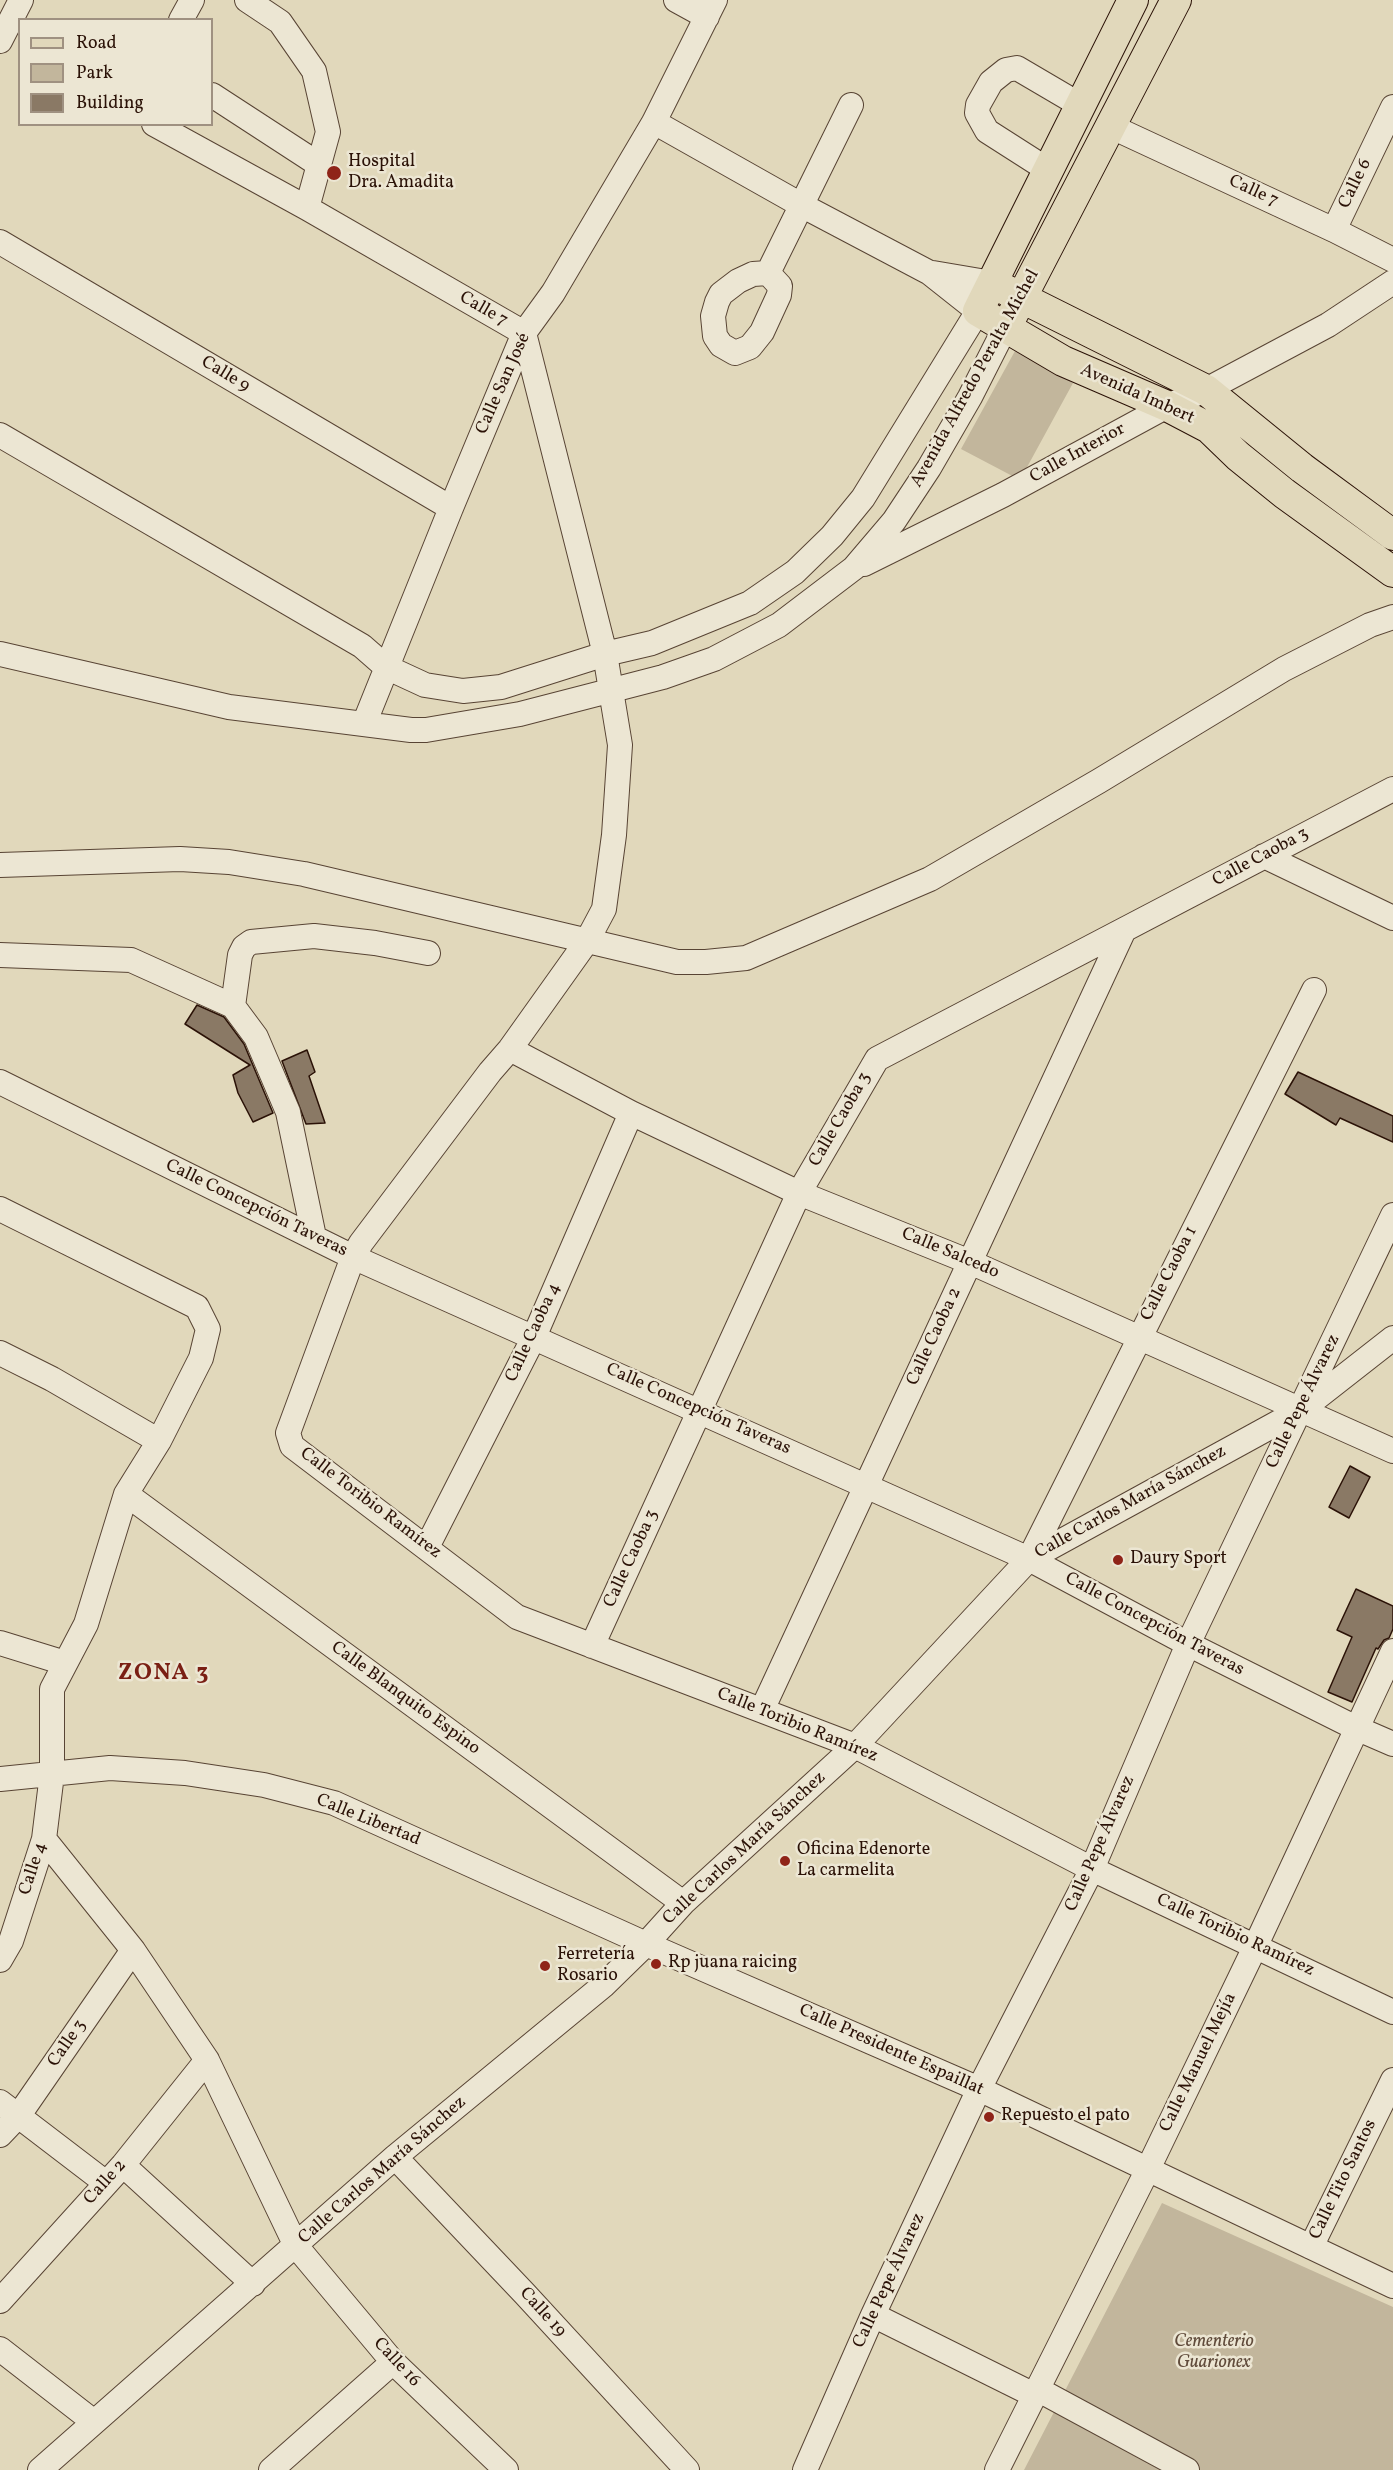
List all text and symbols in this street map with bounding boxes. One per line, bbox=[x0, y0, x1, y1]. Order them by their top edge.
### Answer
legend bbox=[18, 18, 213, 126]
text: Road bbox=[76, 31, 117, 56]
text: Park bbox=[76, 61, 113, 86]
text: Building bbox=[76, 91, 144, 116]
place label: Hospital Dra. Amadita bbox=[348, 152, 454, 195]
street label: Calle 6 bbox=[1335, 156, 1377, 212]
marker: Hospital Dra. Amadita bbox=[325, 164, 343, 182]
street label: Calle 7 bbox=[1225, 171, 1281, 213]
street label: Avenida Alfredo Peralta Michel bbox=[907, 266, 1045, 492]
street label: Calle 7 bbox=[455, 288, 511, 332]
street label: Calle San José bbox=[472, 330, 536, 438]
street label: Calle 9 bbox=[197, 352, 253, 398]
street label: Avenida Imbert bbox=[1076, 360, 1198, 430]
street label: Calle Interior bbox=[1027, 419, 1129, 489]
street label: Calle Caoba 3 bbox=[1209, 824, 1313, 892]
street label: Calle Caoba 3 bbox=[805, 1069, 877, 1171]
street label: Calle Concepción Taveras bbox=[161, 1155, 351, 1263]
street label: Calle Caoba 1 bbox=[1137, 1223, 1203, 1325]
street label: Calle Salcedo bbox=[898, 1224, 1002, 1284]
street label: Calle Caoba 4 bbox=[502, 1280, 566, 1386]
street label: Calle Caoba 2 bbox=[903, 1284, 967, 1390]
street label: Calle Pepe Álvarez bbox=[1262, 1332, 1346, 1472]
street label: Calle Concepción Taveras bbox=[602, 1359, 794, 1461]
street label: Calle Carlos María Sánchez bbox=[1032, 1441, 1230, 1565]
street label: Calle Toribio Ramírez bbox=[295, 1444, 445, 1564]
street label: Calle Caoba 3 bbox=[600, 1507, 664, 1611]
place label: Daury Sport bbox=[1130, 1549, 1227, 1571]
marker: Daury Sport bbox=[1111, 1553, 1125, 1567]
street label: Calle Concepción Taveras bbox=[1061, 1569, 1247, 1681]
street label: Calle Blanquito Espino bbox=[326, 1638, 484, 1760]
district label: ZONA 3 bbox=[118, 1661, 210, 1689]
street label: Calle Toribio Ramírez bbox=[713, 1684, 881, 1768]
street label: Calle Carlos María Sánchez bbox=[659, 1768, 831, 1930]
street label: Calle Pepe Álvarez bbox=[1061, 1773, 1141, 1915]
street label: Calle Libertad bbox=[313, 1790, 423, 1852]
street label: Calle 4 bbox=[15, 1840, 53, 1898]
place label: Oficina Edenorte La carmelita bbox=[797, 1840, 930, 1882]
marker: Oficina Edenorte La carmelita bbox=[778, 1854, 792, 1868]
street label: Calle Toribio Ramírez bbox=[1153, 1890, 1317, 1982]
place label: Ferretería Rosario bbox=[557, 1945, 635, 1988]
place label: Rp juana raicing bbox=[668, 1953, 797, 1975]
marker: Rp juana raicing bbox=[649, 1957, 663, 1971]
marker: Ferretería Rosario bbox=[538, 1959, 552, 1973]
street label: Calle Manuel Mejía bbox=[1156, 1990, 1242, 2136]
street label: Calle Presidente Espaillat bbox=[795, 2000, 987, 2102]
street label: Calle 3 bbox=[44, 2016, 92, 2072]
street label: Calle Carlos María Sánchez bbox=[295, 2092, 471, 2250]
place label: Repuesto el pato bbox=[1001, 2106, 1130, 2128]
marker: Repuesto el pato bbox=[982, 2110, 996, 2124]
street label: Calle Tito Santos bbox=[1306, 2116, 1382, 2244]
street label: Calle 2 bbox=[80, 2156, 132, 2210]
street label: Calle Pepe Álvarez bbox=[849, 2210, 931, 2352]
street label: Calle 19 bbox=[514, 2284, 570, 2342]
park label: Cementerio Guarionex bbox=[1174, 2332, 1254, 2374]
street label: Calle 16 bbox=[368, 2334, 424, 2392]

